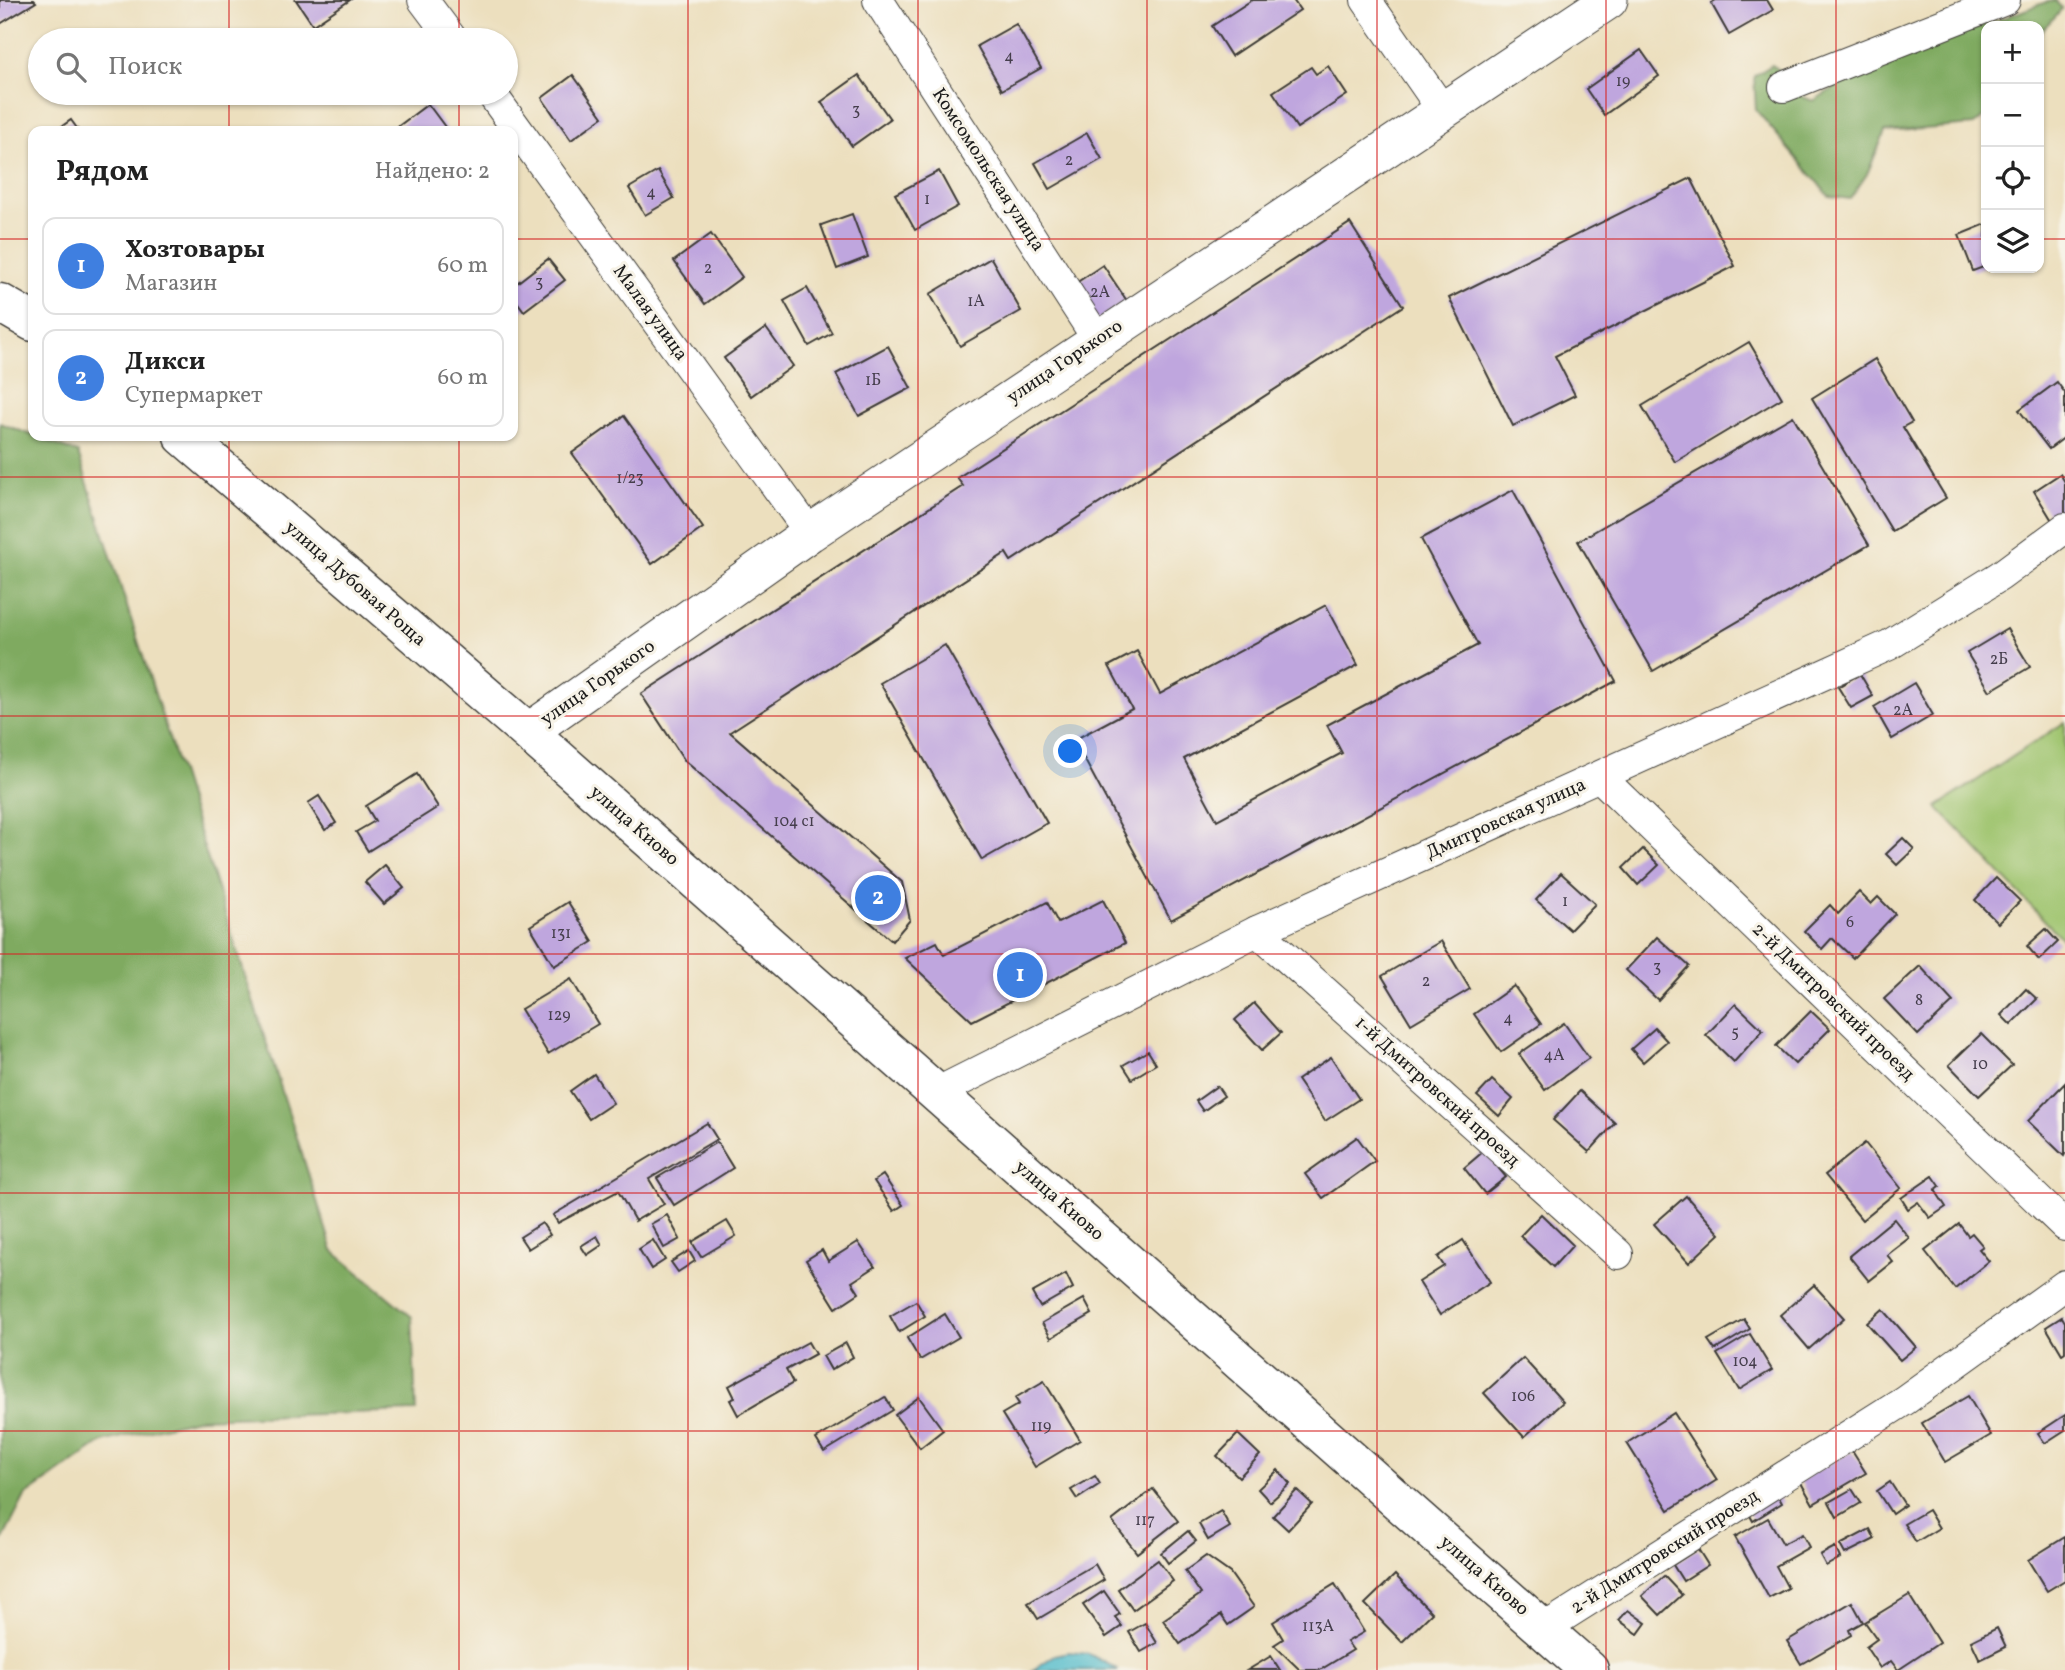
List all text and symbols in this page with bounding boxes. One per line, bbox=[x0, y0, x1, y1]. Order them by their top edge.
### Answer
map controls bbox=[1981, 21, 2044, 273]
button: + bbox=[1981, 21, 2044, 84]
search box bbox=[28, 28, 518, 105]
house number: 4 bbox=[1004, 46, 1014, 68]
icon: search bbox=[52, 48, 90, 86]
text: Поиск bbox=[108, 49, 182, 85]
house number: 19 bbox=[1616, 71, 1630, 93]
street label: Комсомольская улица bbox=[925, 83, 1051, 257]
button: − bbox=[1981, 84, 2044, 147]
house number: 3 bbox=[852, 100, 860, 122]
button: locate bbox=[1981, 147, 2044, 210]
house number: 2 bbox=[1065, 150, 1073, 172]
text: Рядом bbox=[56, 151, 149, 193]
text: Найдено: 2 bbox=[375, 156, 490, 188]
house number: 4 bbox=[646, 182, 656, 204]
house number: 1 bbox=[924, 189, 930, 211]
button: layers bbox=[1981, 210, 2044, 273]
text: Хозтовары bbox=[125, 232, 265, 268]
text: 1 bbox=[76, 250, 86, 282]
text: 60 m bbox=[438, 250, 488, 282]
house number: 2 bbox=[704, 258, 712, 280]
street label: Малая улица bbox=[606, 260, 694, 366]
text: Магазин bbox=[125, 268, 217, 300]
house number: 3 bbox=[535, 272, 543, 294]
house number: 2А bbox=[1090, 282, 1110, 304]
house number: 1А bbox=[967, 291, 985, 313]
street label: улица Горького bbox=[1002, 314, 1128, 410]
text: Дикси bbox=[125, 344, 205, 380]
text: 2 bbox=[75, 362, 87, 394]
text: 60 m bbox=[438, 362, 488, 394]
house number: 1Б bbox=[865, 370, 881, 392]
text: Супермаркет bbox=[125, 380, 263, 412]
house number: 1/23 bbox=[616, 468, 644, 490]
street label: улица Дубовая Роща bbox=[279, 515, 431, 653]
street label: улица Горького bbox=[535, 634, 661, 732]
house number: 2Б bbox=[1990, 649, 2008, 671]
house number: 2А bbox=[1893, 700, 1913, 722]
your location bbox=[1053, 734, 1087, 768]
street label: Дмитровская улица bbox=[1422, 772, 1590, 866]
street label: улица Киово bbox=[584, 780, 684, 872]
house number: 104 с1 bbox=[773, 811, 815, 833]
pin: 2 bbox=[855, 872, 901, 924]
house number: 1 bbox=[1562, 891, 1568, 913]
house number: 6 bbox=[1846, 912, 1854, 934]
street label: 2-й Дмитровский проезд bbox=[1746, 917, 1920, 1087]
house number: 131 bbox=[551, 923, 571, 945]
pin: 1 bbox=[997, 949, 1043, 1001]
house number: 3 bbox=[1653, 957, 1661, 979]
house number: 2 bbox=[1422, 971, 1430, 993]
house number: 8 bbox=[1915, 990, 1923, 1012]
house number: 129 bbox=[548, 1005, 570, 1027]
house number: 4 bbox=[1503, 1008, 1513, 1030]
street label: 1-й Дмитровский проезд bbox=[1349, 1011, 1525, 1173]
house number: 5 bbox=[1731, 1022, 1739, 1044]
house number: 4А bbox=[1544, 1045, 1564, 1067]
house number: 10 bbox=[1972, 1054, 1988, 1076]
street label: улица Киово bbox=[1009, 1155, 1109, 1247]
house number: 104 bbox=[1733, 1351, 1757, 1373]
house number: 106 bbox=[1511, 1386, 1535, 1408]
house number: 119 bbox=[1031, 1416, 1051, 1438]
street label: 2-й Дмитровский проезд bbox=[1566, 1483, 1764, 1621]
house number: 117 bbox=[1135, 1510, 1155, 1532]
street label: улица Киово bbox=[1434, 1530, 1534, 1622]
house number: 113А bbox=[1302, 1616, 1334, 1638]

